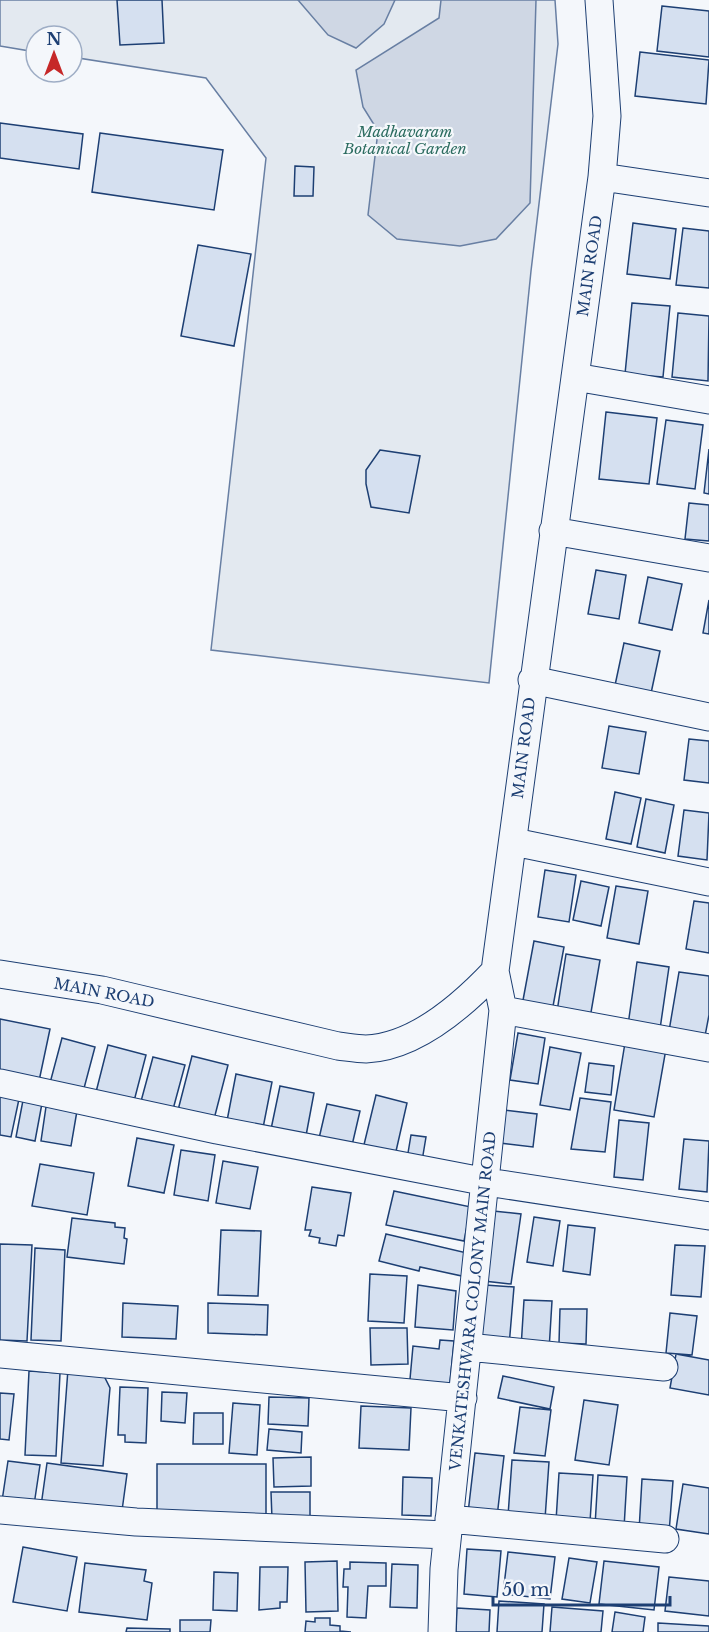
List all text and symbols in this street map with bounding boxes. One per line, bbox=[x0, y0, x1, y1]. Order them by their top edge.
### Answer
north arrow bbox=[24, 24, 84, 84]
text: N bbox=[46, 29, 62, 49]
park label: Madhavaram Botanical Garden bbox=[342, 122, 467, 158]
street label: MAIN ROAD bbox=[573, 214, 606, 318]
street label: MAIN ROAD bbox=[508, 696, 539, 800]
street label: MAIN ROAD bbox=[52, 973, 156, 1012]
street label: VENKATESHWARA COLONY MAIN ROAD bbox=[445, 1130, 500, 1473]
scale bar bbox=[493, 1569, 670, 1607]
text: 50 m bbox=[502, 1579, 550, 1601]

